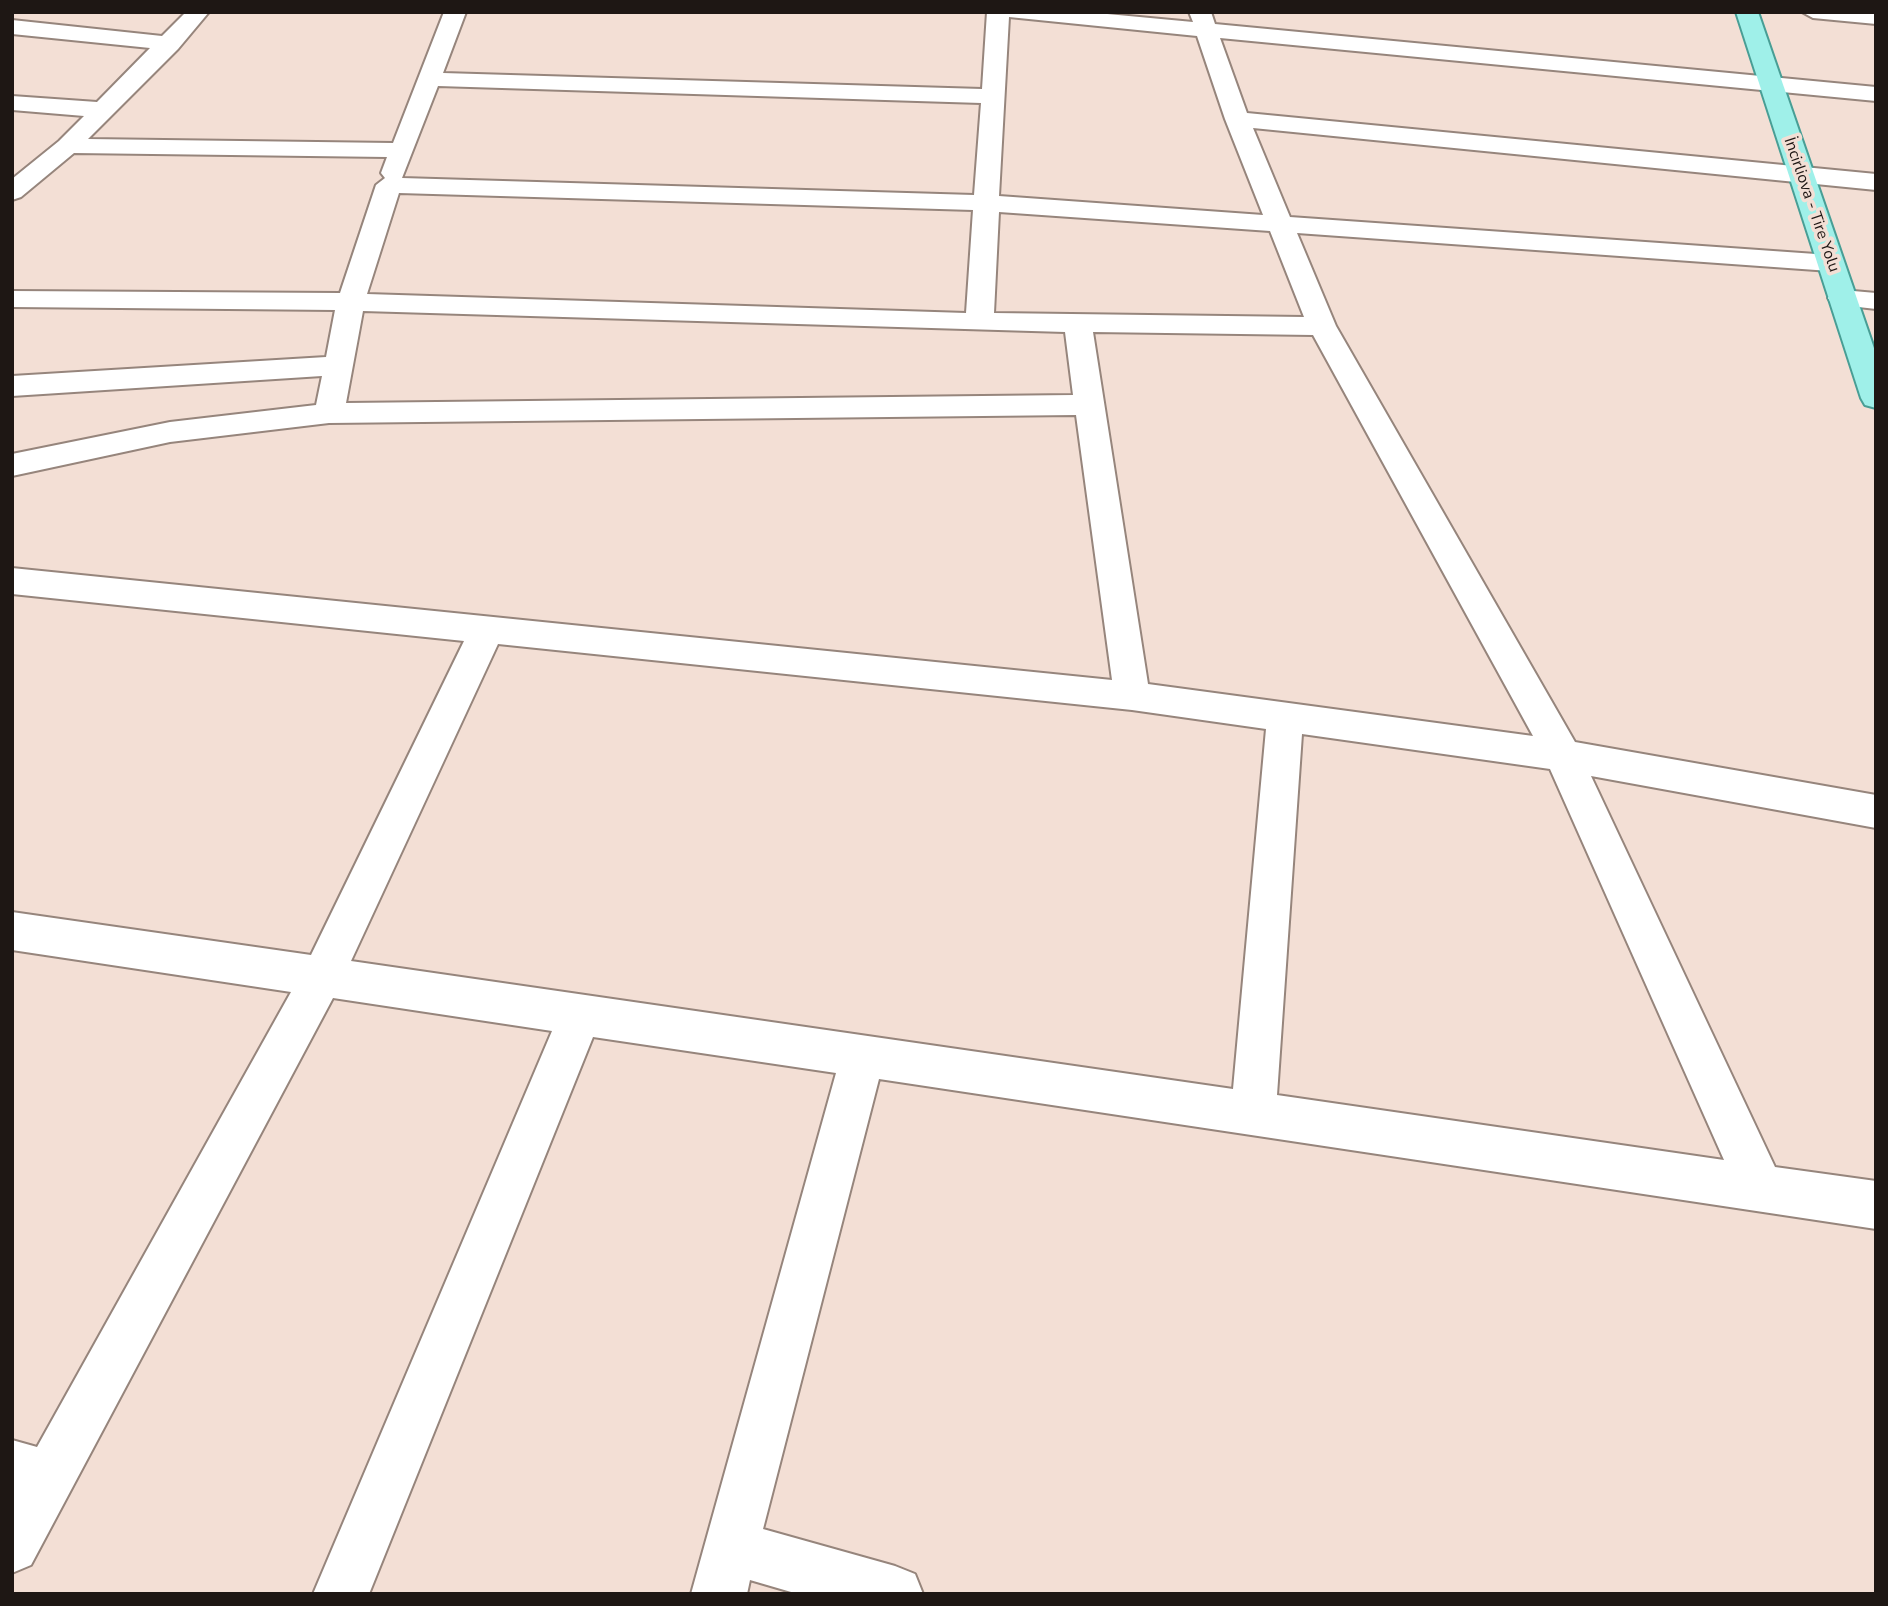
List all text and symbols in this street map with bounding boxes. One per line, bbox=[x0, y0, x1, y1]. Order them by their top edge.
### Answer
street label: İncirliova - Tire Yolu bbox=[1779, 135, 1843, 275]

